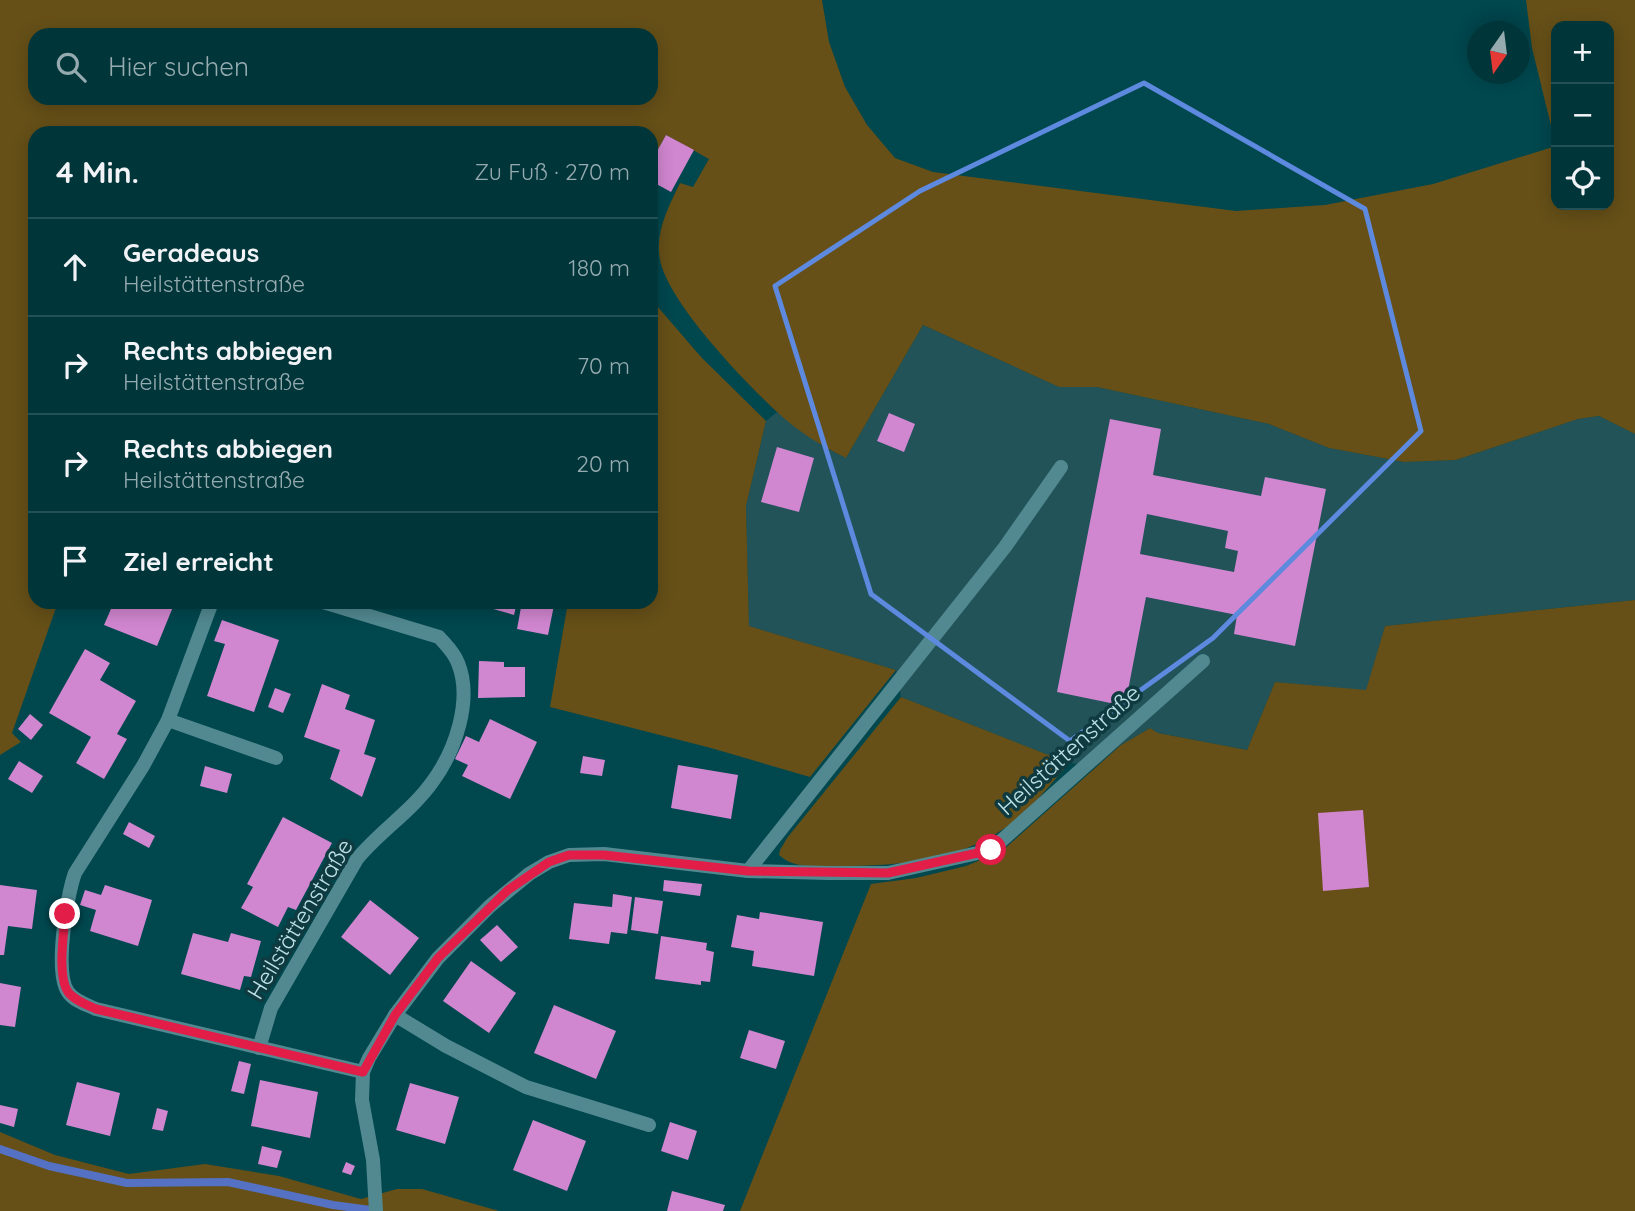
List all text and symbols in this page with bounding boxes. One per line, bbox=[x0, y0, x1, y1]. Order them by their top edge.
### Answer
north arrow bbox=[1467, 21, 1530, 84]
map controls bbox=[1551, 21, 1614, 210]
button: + bbox=[1551, 21, 1614, 84]
search box bbox=[28, 28, 658, 105]
icon: search bbox=[52, 48, 90, 86]
text: Hier suchen bbox=[108, 50, 249, 83]
button: − bbox=[1551, 84, 1614, 147]
button: locate bbox=[1551, 147, 1614, 210]
text: 4 Min. bbox=[56, 153, 139, 191]
text: Zu Fuß · 270 m bbox=[474, 157, 630, 186]
text: Geradeaus bbox=[123, 236, 259, 269]
icon: ahead bbox=[56, 248, 94, 286]
text: 180 m bbox=[568, 253, 630, 282]
text: Heilstättenstraße bbox=[123, 269, 305, 298]
text: Rechts abbiegen bbox=[123, 334, 333, 367]
icon: right bbox=[56, 346, 94, 384]
text: 70 m bbox=[577, 351, 630, 380]
text: Heilstättenstraße bbox=[123, 367, 305, 396]
text: Rechts abbiegen bbox=[123, 432, 333, 465]
icon: right bbox=[56, 444, 94, 482]
text: 20 m bbox=[576, 449, 630, 478]
text: Heilstättenstraße bbox=[123, 465, 305, 494]
icon: arrive bbox=[56, 542, 94, 580]
text: Ziel erreicht bbox=[123, 545, 274, 578]
street label: Heilstättenstraße bbox=[991, 678, 1146, 821]
street label: Heilstättenstraße bbox=[240, 833, 359, 1004]
route start bbox=[975, 834, 1006, 865]
route end bbox=[49, 898, 80, 929]

